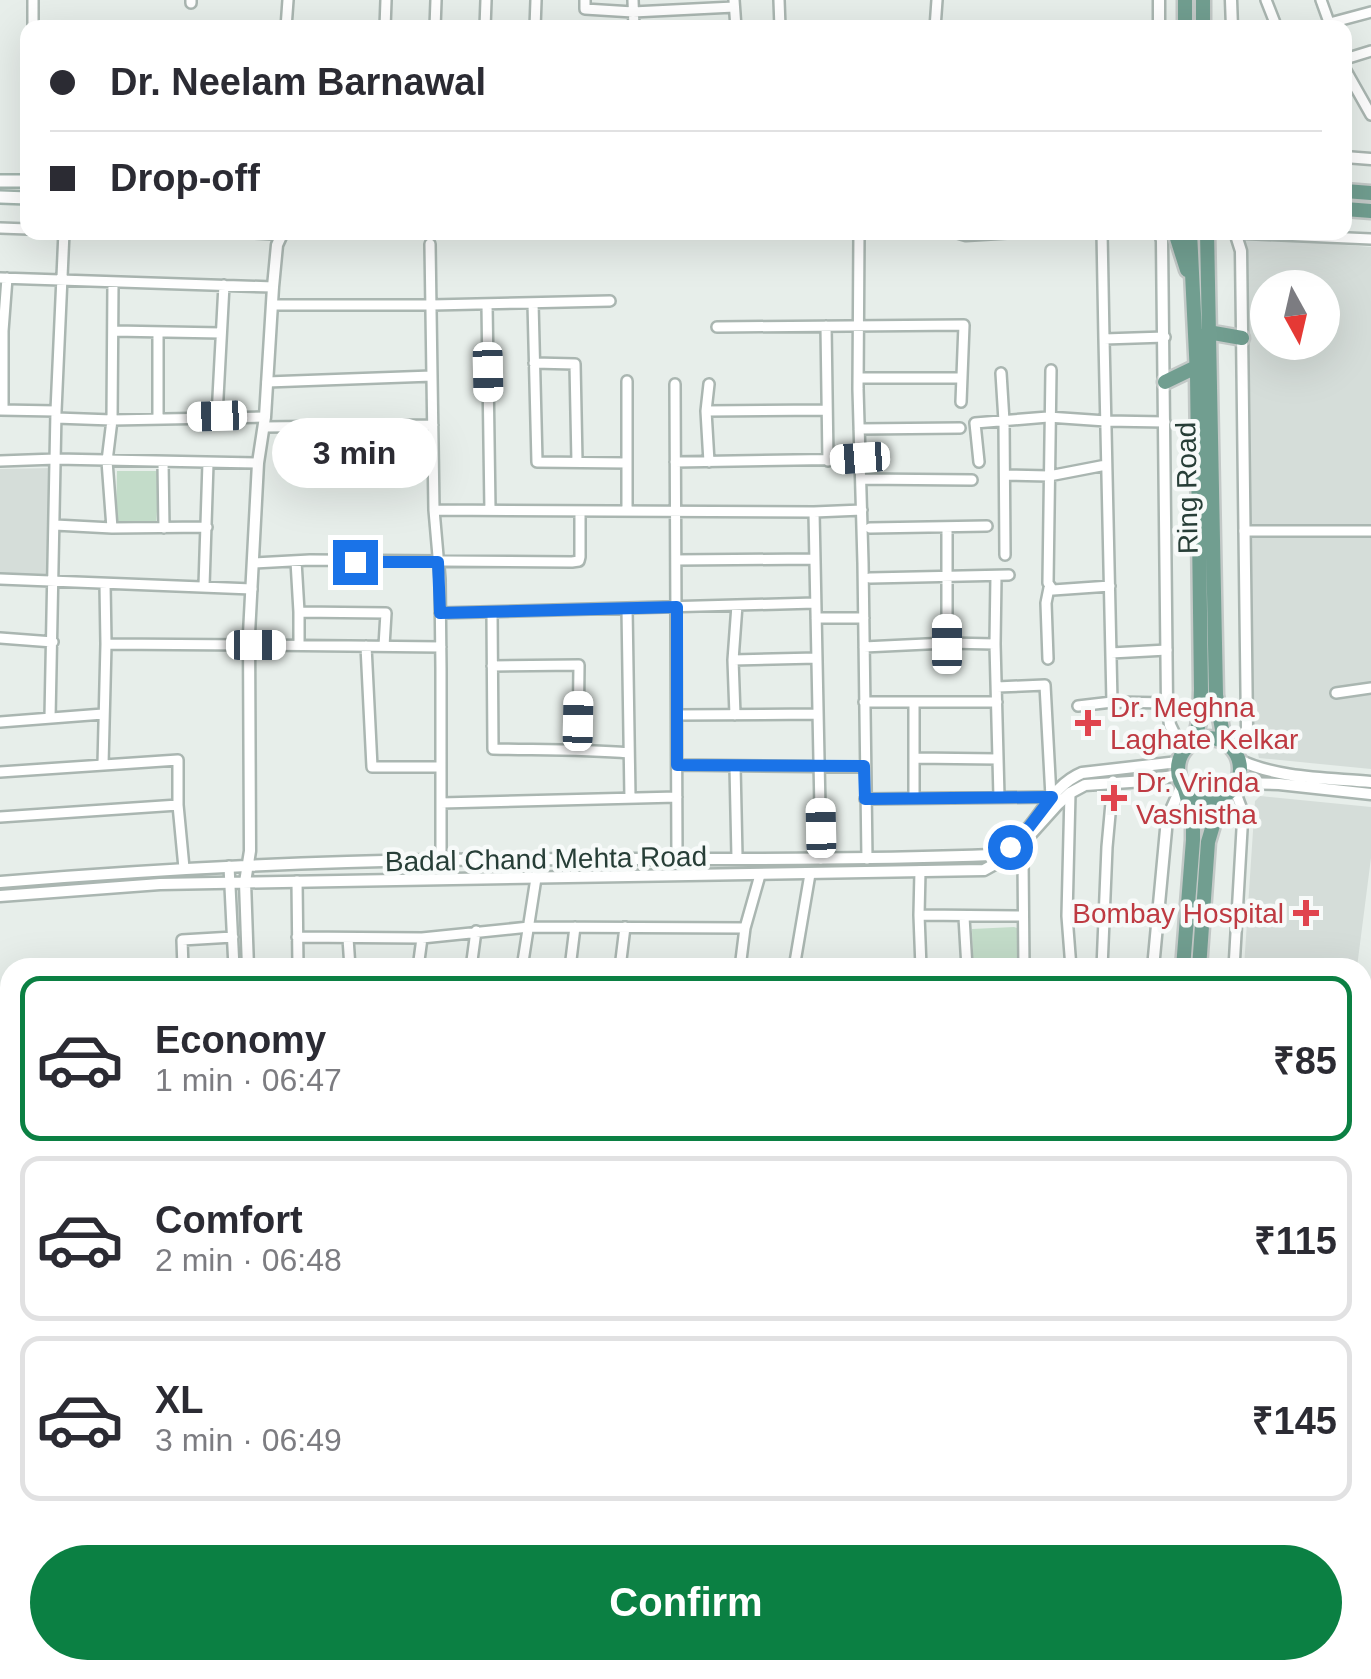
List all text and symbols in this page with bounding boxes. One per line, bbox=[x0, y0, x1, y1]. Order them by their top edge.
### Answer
text: Dr. Neelam Barnawal bbox=[110, 61, 486, 103]
text: Drop-off bbox=[110, 157, 260, 199]
north arrow bbox=[1250, 270, 1340, 360]
map controls bbox=[1250, 270, 1340, 360]
car bbox=[472, 342, 504, 402]
car bbox=[186, 400, 248, 432]
callout: 3 min bbox=[272, 417, 438, 487]
street label: Ring Road bbox=[1170, 422, 1204, 554]
text: 3 min bbox=[313, 435, 396, 471]
car bbox=[829, 441, 891, 475]
route end bbox=[333, 540, 378, 585]
car bbox=[932, 614, 962, 674]
car bbox=[226, 630, 286, 660]
car bbox=[562, 691, 594, 751]
place label: Dr. Meghna Laghate Kelkar bbox=[1110, 692, 1298, 755]
marker: Dr. Meghna Laghate Kelkar bbox=[1075, 710, 1101, 736]
place label: Dr. Vrinda Vashistha bbox=[1136, 767, 1260, 830]
marker: Dr. Vrinda Vashistha bbox=[1101, 785, 1127, 811]
car bbox=[805, 798, 837, 858]
route start bbox=[988, 825, 1033, 870]
street label: Badal Chand Mehta Road bbox=[385, 841, 707, 877]
place label: Bombay Hospital bbox=[1072, 898, 1284, 929]
marker: Bombay Hospital bbox=[1293, 900, 1319, 926]
icon: car bbox=[35, 1014, 125, 1104]
text: Economy bbox=[155, 1019, 326, 1061]
text: ₹85 bbox=[1273, 1040, 1337, 1082]
text: 1 min · 06:47 bbox=[155, 1062, 342, 1098]
icon: car bbox=[35, 1194, 125, 1284]
text: Comfort bbox=[155, 1199, 303, 1241]
text: ₹115 bbox=[1254, 1220, 1337, 1262]
text: 2 min · 06:48 bbox=[155, 1242, 342, 1278]
icon: car bbox=[35, 1374, 125, 1464]
text: XL bbox=[155, 1379, 204, 1421]
text: ₹145 bbox=[1252, 1400, 1337, 1442]
text: 3 min · 06:49 bbox=[155, 1422, 342, 1458]
button: Confirm bbox=[30, 1545, 1342, 1660]

